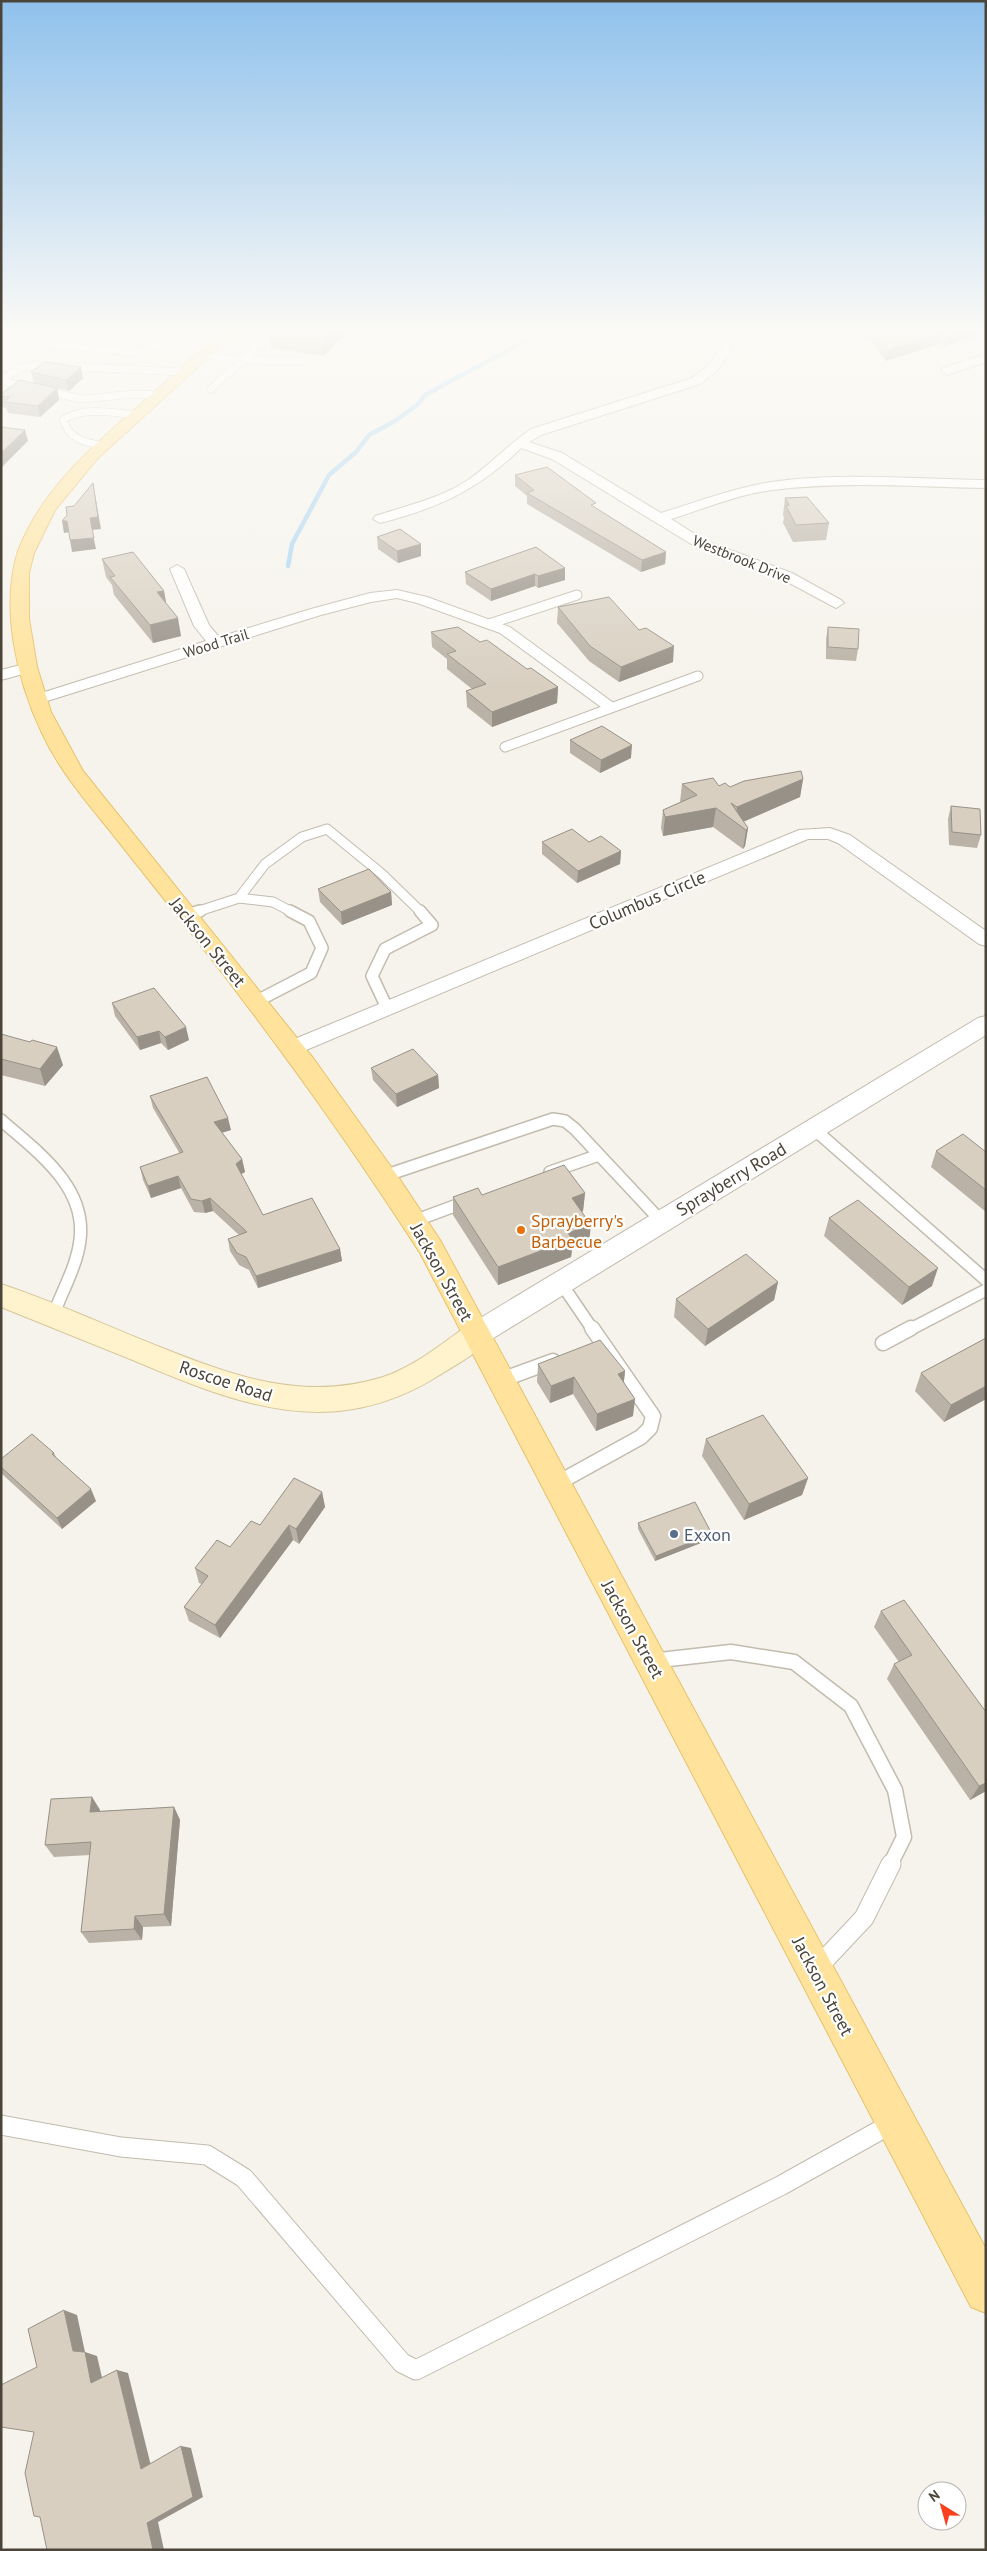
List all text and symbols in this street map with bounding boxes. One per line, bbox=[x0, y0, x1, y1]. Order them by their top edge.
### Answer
street label: Westbrook Drive bbox=[690, 531, 794, 587]
street label: Wood Trail bbox=[181, 624, 251, 662]
street label: Columbus Circle bbox=[585, 865, 709, 935]
street label: Jackson Street bbox=[164, 892, 251, 992]
street label: Sprayberry Road bbox=[672, 1137, 790, 1221]
place label: Sprayberry's Barbecue bbox=[531, 1209, 624, 1253]
street label: Jackson Street bbox=[405, 1218, 478, 1325]
marker: Sprayberry's Barbecue bbox=[515, 1224, 527, 1236]
street label: Roscoe Road bbox=[177, 1355, 275, 1407]
place label: Exxon bbox=[684, 1523, 731, 1546]
marker: Exxon bbox=[668, 1528, 680, 1540]
street label: Jackson Street bbox=[596, 1575, 669, 1682]
street label: Jackson Street bbox=[787, 1932, 859, 2039]
north arrow bbox=[917, 2481, 967, 2531]
text: N bbox=[925, 2486, 943, 2506]

